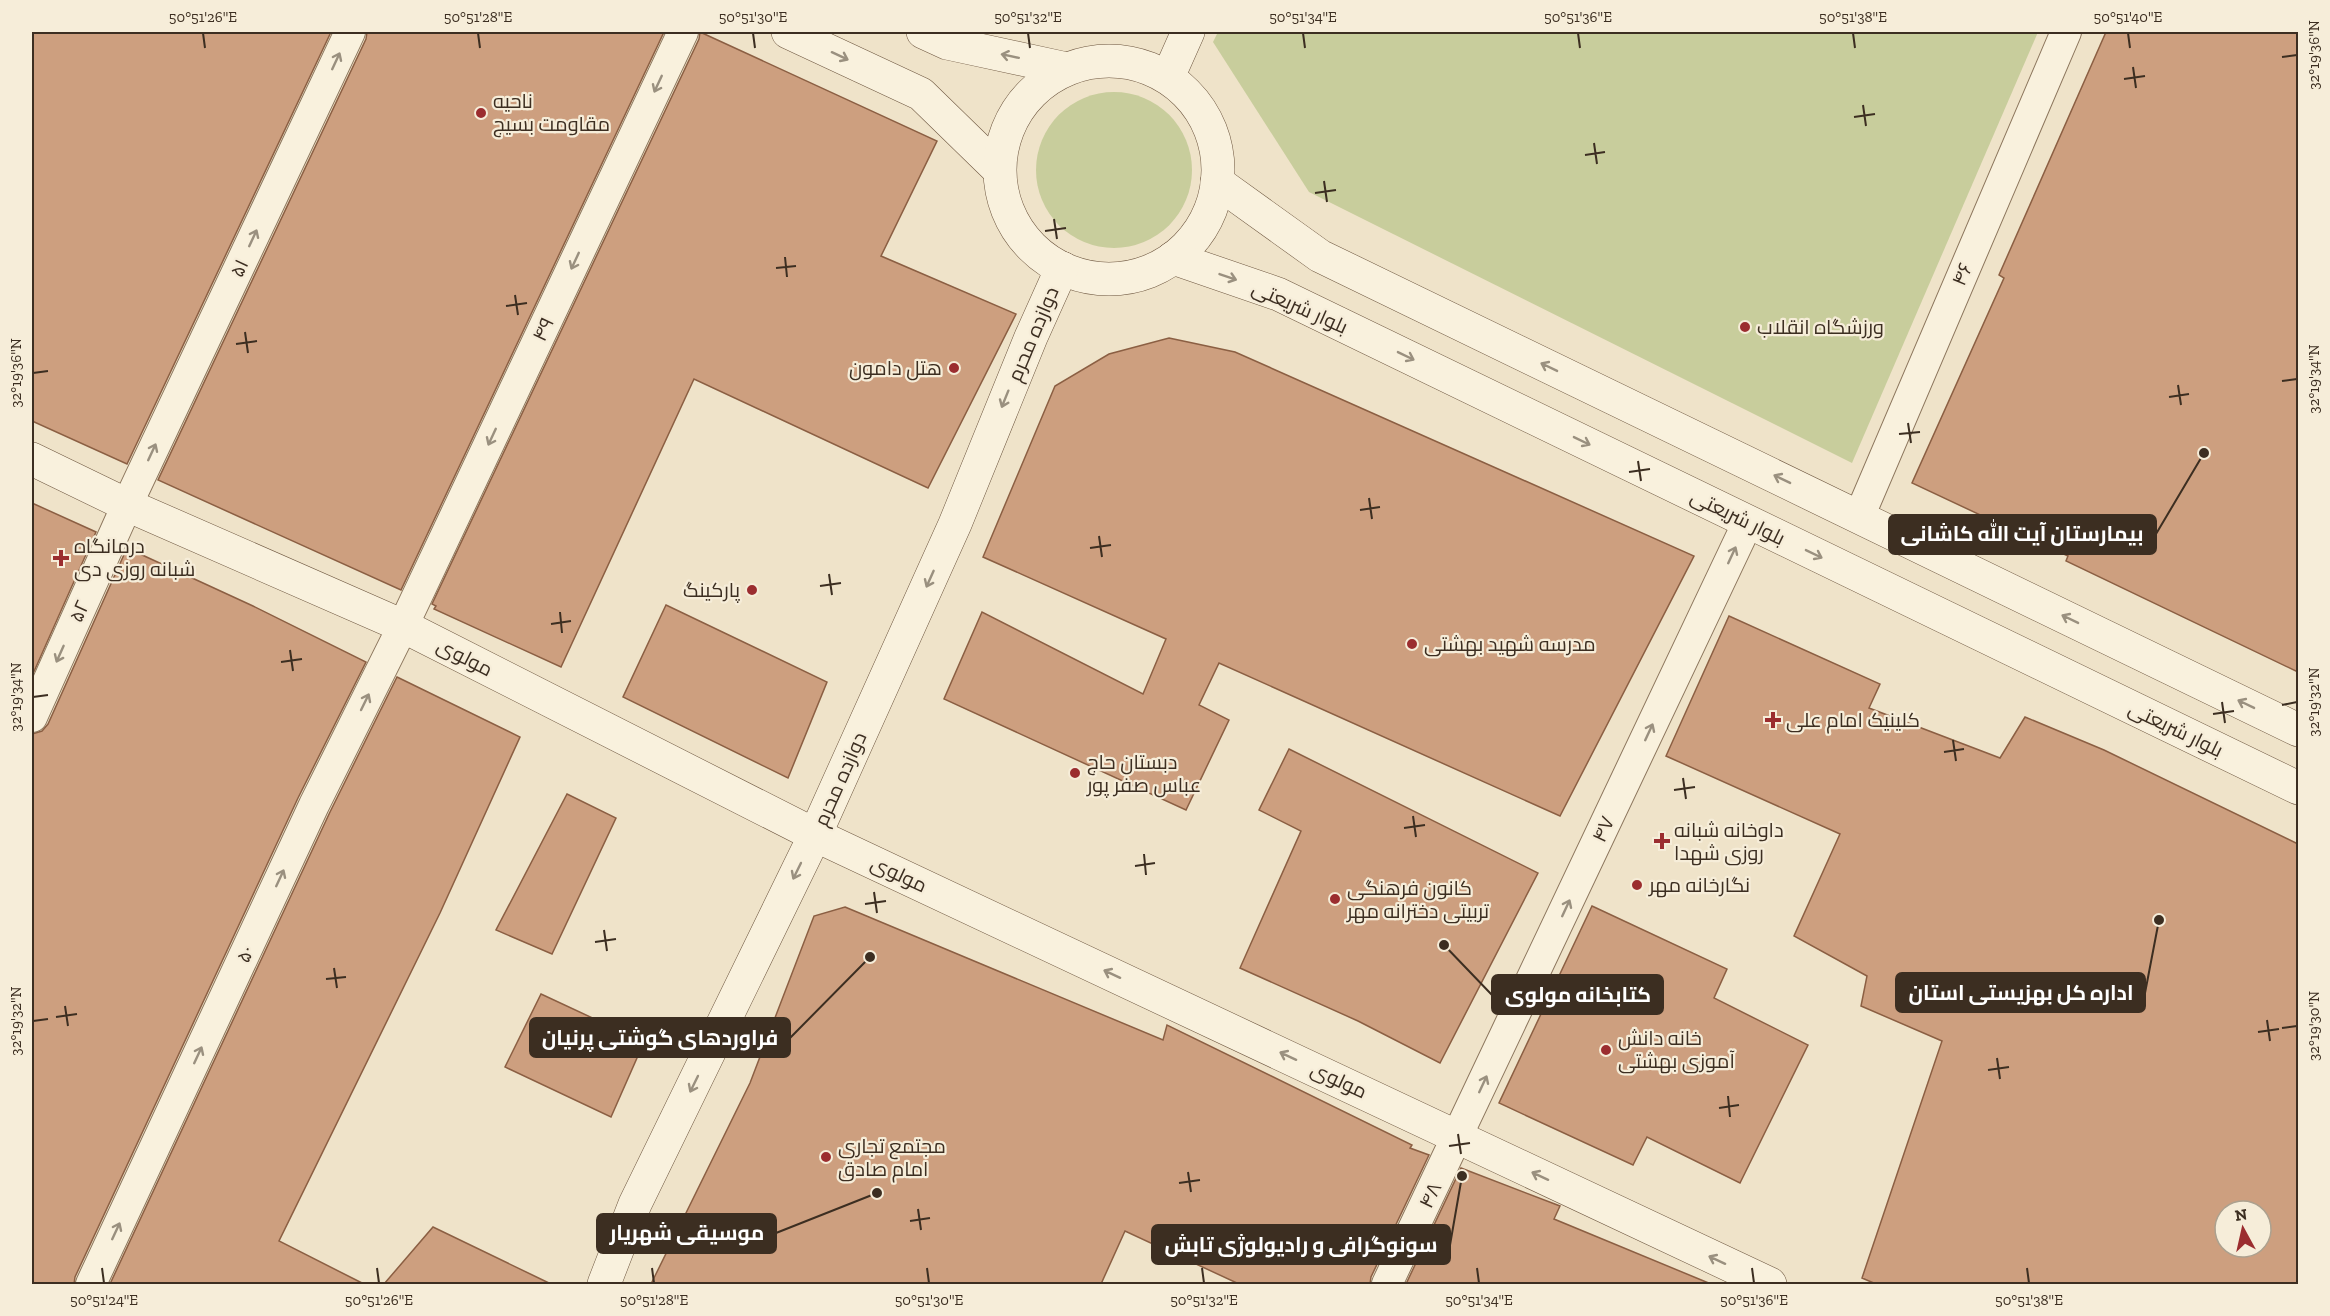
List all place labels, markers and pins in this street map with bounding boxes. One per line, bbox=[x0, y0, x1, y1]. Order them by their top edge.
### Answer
place label: ناحیه مقاومت بسیج bbox=[493, 89, 610, 138]
marker: ناحیه مقاومت بسیج bbox=[474, 106, 488, 120]
place label: ورزشگاه انقلاب bbox=[1757, 315, 1884, 339]
marker: ورزشگاه انقلاب bbox=[1738, 320, 1752, 334]
place label: هتل دامون bbox=[849, 356, 942, 381]
marker: هتل دامون bbox=[947, 361, 961, 375]
callout: بیمارستان آیت الله کاشانی bbox=[1889, 515, 2156, 554]
place label: درمانگاه شبانه روزی دی bbox=[74, 534, 195, 582]
marker: درمانگاه شبانه روزی دی bbox=[52, 549, 70, 567]
place label: پارکینگ bbox=[683, 578, 741, 603]
marker: پارکینگ bbox=[745, 583, 759, 597]
place label: مدرسه شهید بهشتی bbox=[1424, 632, 1596, 657]
marker: مدرسه شهید بهشتی bbox=[1405, 637, 1419, 651]
place label: کلینیک امام علی bbox=[1786, 708, 1920, 734]
marker: کلینیک امام علی bbox=[1764, 711, 1782, 729]
place label: دبستان حاج عباس صفر پور bbox=[1086, 750, 1201, 798]
marker: دبستان حاج عباس صفر پور bbox=[1068, 766, 1082, 780]
place label: داوخانه شبانه روزی شهدا bbox=[1674, 818, 1784, 866]
marker: داوخانه شبانه روزی شهدا bbox=[1655, 834, 1669, 848]
place label: نگارخانه مهر bbox=[1648, 873, 1750, 898]
place label: کانون فرهنگی تربیتی دخترانه مهر bbox=[1346, 876, 1490, 924]
marker: نگارخانه مهر bbox=[1630, 878, 1644, 892]
marker: کانون فرهنگی تربیتی دخترانه مهر bbox=[1328, 892, 1342, 906]
callout: اداره کل بهزیستی استان bbox=[1896, 973, 2145, 1012]
callout: کتابخانه مولوی bbox=[1492, 975, 1663, 1014]
callout: فراوردهای گوشتی پرنیان bbox=[530, 1018, 790, 1057]
place label: خانه دانش آموزی بهشتی bbox=[1618, 1026, 1735, 1074]
marker: خانه دانش آموزی بهشتی bbox=[1599, 1043, 1613, 1057]
place label: مجتمع تجاری امام صادق bbox=[838, 1134, 946, 1183]
marker: مجتمع تجاری امام صادق bbox=[819, 1150, 833, 1164]
callout: موسیقی شهریار bbox=[597, 1214, 776, 1253]
callout: سونوگرافی و رادیولوژی تابش bbox=[1152, 1225, 1450, 1264]

